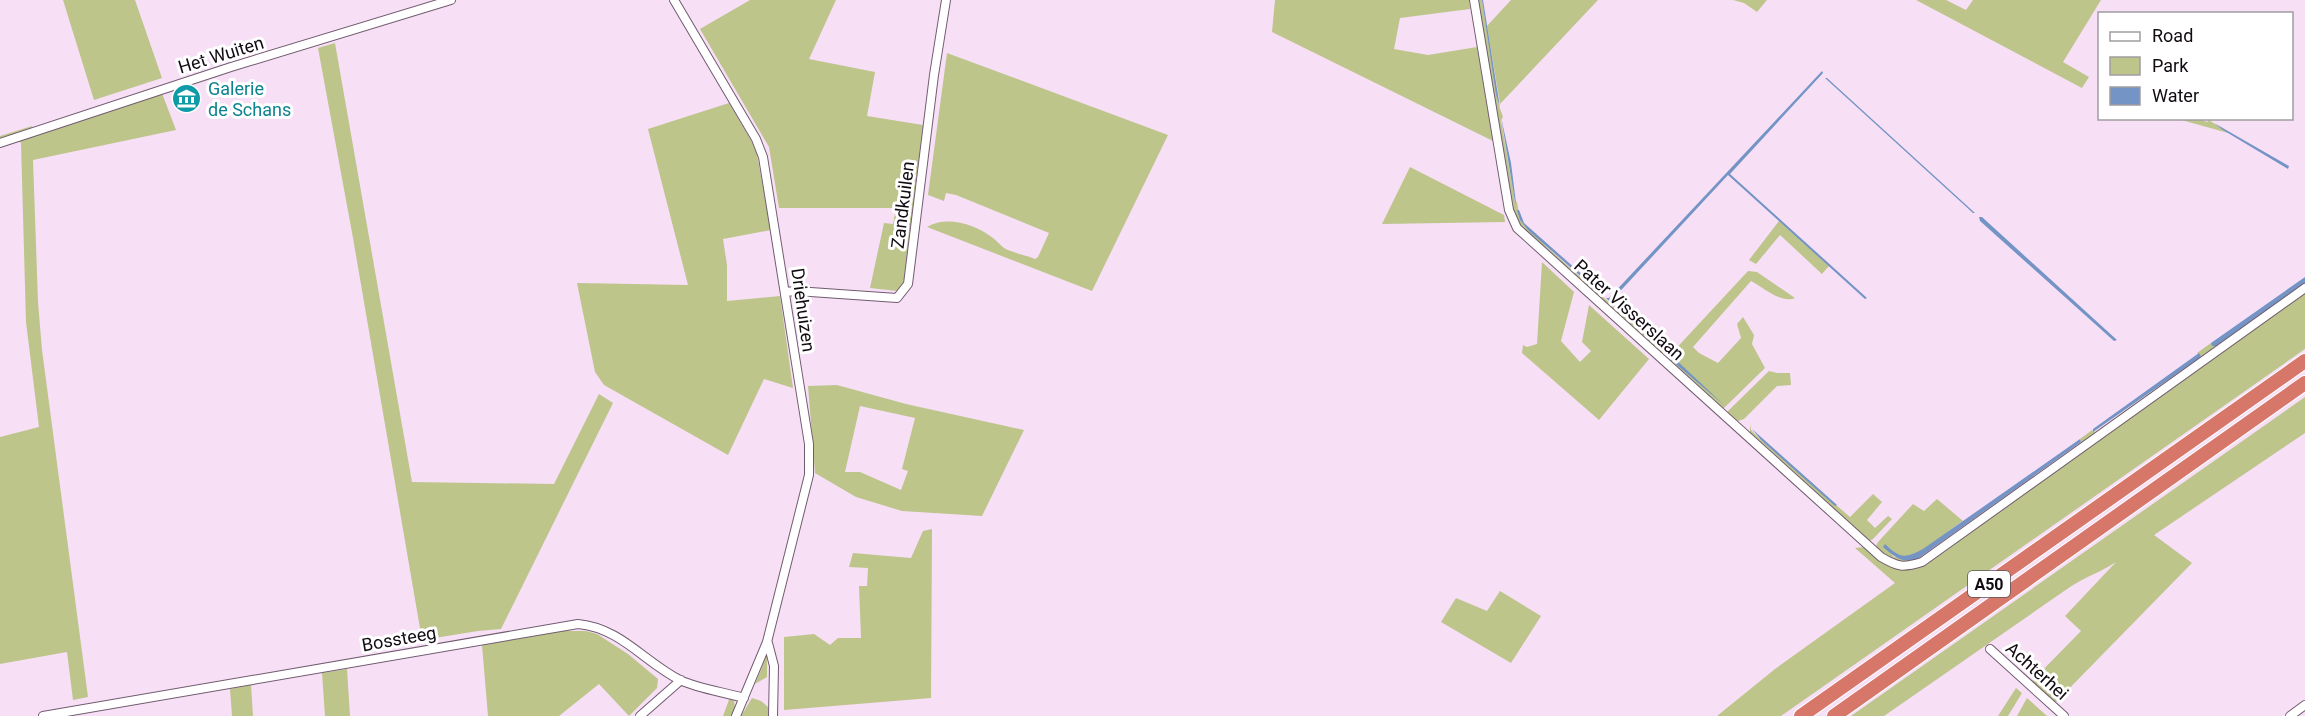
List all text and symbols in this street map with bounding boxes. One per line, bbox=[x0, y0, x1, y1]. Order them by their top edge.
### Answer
legend bbox=[2098, 12, 2293, 120]
text: Road bbox=[2152, 25, 2193, 46]
street label: Het Wuiten bbox=[176, 32, 266, 77]
text: Park bbox=[2152, 55, 2189, 76]
place label: Galerie de Schans bbox=[208, 78, 291, 120]
museum icon: Galerie de Schans bbox=[171, 83, 203, 115]
text: Water bbox=[2152, 85, 2199, 106]
street label: Zandkuilen bbox=[887, 160, 918, 250]
street label: Pater Visserslaan bbox=[1570, 255, 1688, 364]
street label: Driehuizen bbox=[787, 267, 820, 353]
road number: A50 bbox=[1968, 571, 2010, 597]
street label: Bossteeg bbox=[360, 622, 438, 655]
street label: Achterhei bbox=[2002, 637, 2073, 704]

